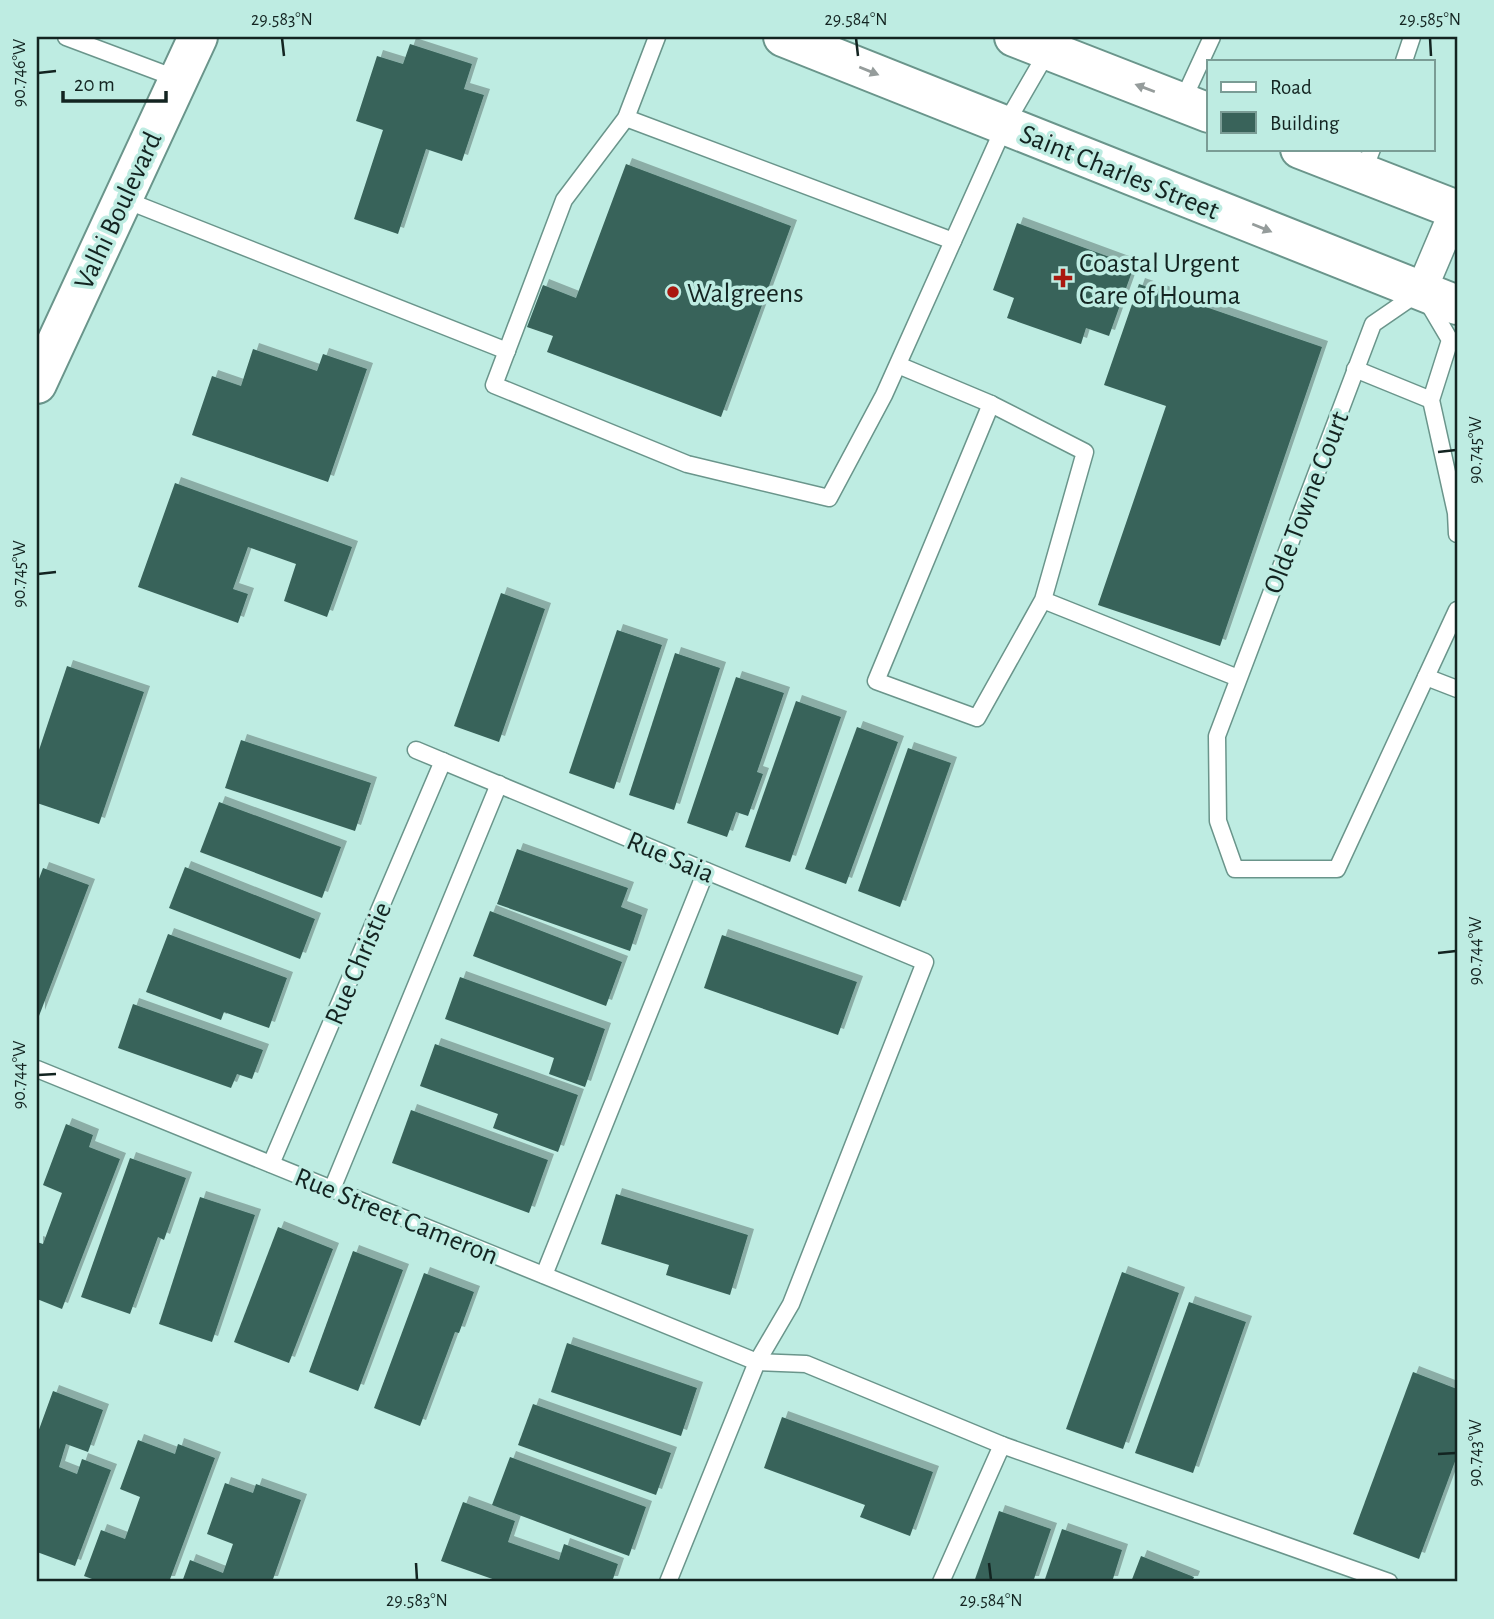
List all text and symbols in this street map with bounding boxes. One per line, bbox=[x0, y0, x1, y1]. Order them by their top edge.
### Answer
text: 29.583°N bbox=[251, 11, 313, 29]
text: 29.584°N bbox=[824, 11, 888, 29]
text: 29.585°N bbox=[1399, 11, 1461, 29]
text: 90.746°W bbox=[11, 39, 29, 107]
scale bar bbox=[63, 60, 166, 104]
legend bbox=[1207, 60, 1434, 150]
one-way arrow bbox=[858, 66, 879, 77]
text: 20 m bbox=[74, 74, 115, 95]
text: Road bbox=[1270, 77, 1312, 98]
one-way arrow bbox=[1135, 83, 1156, 94]
text: Building bbox=[1270, 113, 1340, 134]
street label: Saint Charles Street bbox=[1016, 120, 1223, 226]
street label: Valhi Boulevard bbox=[70, 128, 167, 294]
one-way arrow bbox=[1252, 222, 1273, 233]
place label: Coastal Urgent Care of Houma bbox=[1079, 250, 1241, 310]
marker: Coastal Urgent Care of Houma bbox=[1053, 268, 1073, 288]
place label: Walgreens bbox=[687, 280, 804, 308]
marker: Walgreens bbox=[665, 284, 681, 300]
street label: Olde Towne Court bbox=[1259, 408, 1354, 598]
text: 90.745°W bbox=[1467, 416, 1485, 484]
text: 90.745°W bbox=[11, 540, 29, 608]
street label: Rue Saia bbox=[622, 827, 718, 889]
street label: Rue Christie bbox=[320, 898, 397, 1029]
text: 90.744°W bbox=[1467, 917, 1485, 985]
text: 90.744°W bbox=[11, 1041, 29, 1109]
street label: Rue Street Cameron bbox=[291, 1163, 502, 1270]
text: 90.743°W bbox=[1467, 1419, 1485, 1487]
text: 29.583°N bbox=[386, 1592, 448, 1610]
text: 29.584°N bbox=[959, 1592, 1023, 1610]

